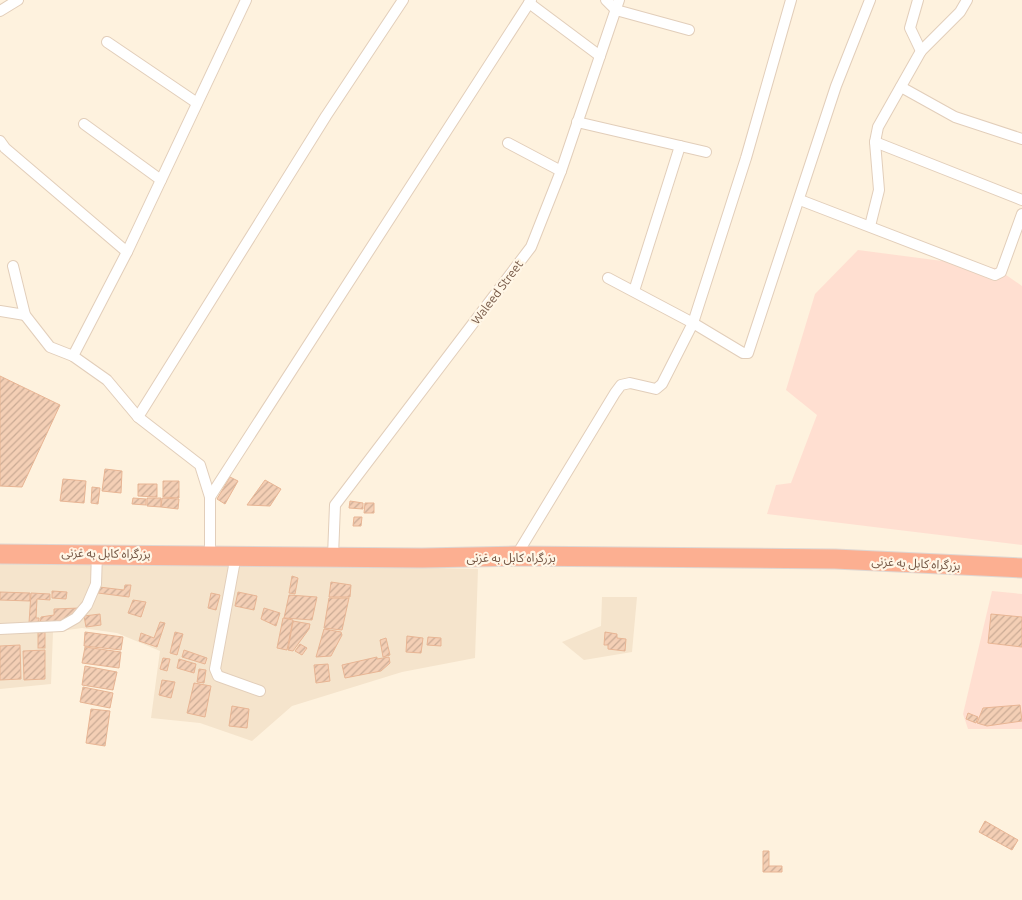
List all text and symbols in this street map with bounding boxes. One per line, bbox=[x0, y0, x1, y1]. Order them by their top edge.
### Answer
street label: Waleed Street bbox=[469, 257, 525, 327]
street label: بزرگراه کابل به غزنی bbox=[61, 546, 151, 561]
street label: بزرگراه کابل به غزنی bbox=[466, 551, 556, 565]
street label: بزرگراه کابل به غزنی bbox=[871, 554, 961, 573]

